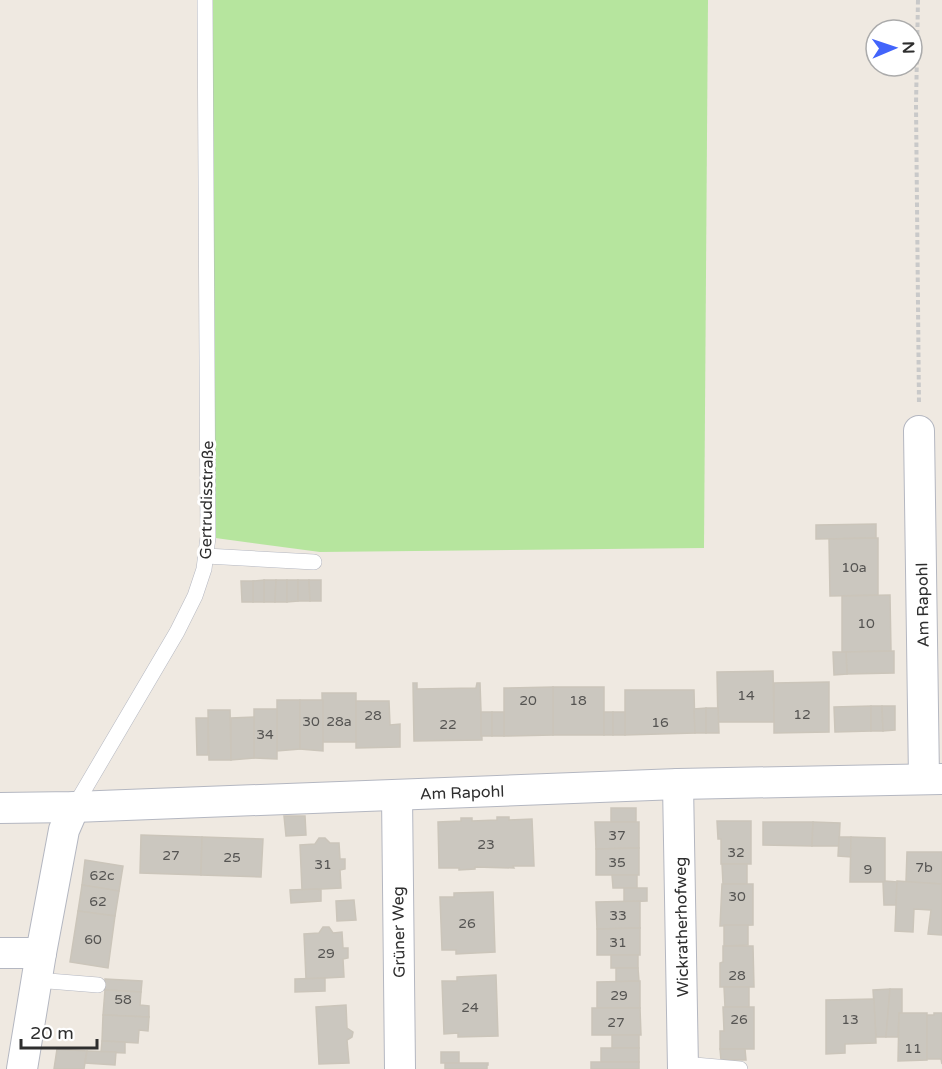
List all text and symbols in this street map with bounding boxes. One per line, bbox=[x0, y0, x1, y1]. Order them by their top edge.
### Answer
north arrow bbox=[864, 18, 924, 78]
text: N bbox=[898, 41, 918, 54]
street label: Gertrudisstraße bbox=[196, 441, 218, 560]
house number: 10a bbox=[841, 559, 867, 576]
street label: Am Rapohl bbox=[912, 563, 934, 647]
house number: 10 bbox=[857, 615, 875, 632]
house number: 14 bbox=[737, 687, 755, 704]
house number: 20 bbox=[519, 692, 537, 709]
house number: 18 bbox=[569, 692, 587, 709]
house number: 12 bbox=[793, 706, 811, 723]
house number: 28 bbox=[364, 707, 382, 724]
house number: 30 bbox=[302, 713, 320, 730]
house number: 28a bbox=[326, 713, 352, 730]
house number: 16 bbox=[651, 714, 669, 731]
house number: 22 bbox=[439, 716, 457, 733]
house number: 34 bbox=[256, 726, 274, 743]
street label: Am Rapohl bbox=[419, 782, 505, 804]
house number: 37 bbox=[608, 827, 626, 844]
house number: 23 bbox=[477, 836, 495, 853]
house number: 32 bbox=[727, 844, 745, 861]
house number: 27 bbox=[162, 847, 180, 864]
house number: 25 bbox=[223, 849, 241, 866]
house number: 35 bbox=[608, 854, 626, 871]
house number: 31 bbox=[314, 856, 332, 873]
street label: Wickratherhofweg bbox=[671, 857, 693, 997]
house number: 7b bbox=[915, 859, 933, 876]
house number: 9 bbox=[864, 861, 872, 878]
house number: 62c bbox=[89, 867, 115, 884]
street label: Grüner Weg bbox=[388, 886, 410, 978]
house number: 30 bbox=[728, 888, 746, 905]
house number: 62 bbox=[89, 893, 107, 910]
house number: 33 bbox=[609, 907, 627, 924]
house number: 26 bbox=[458, 915, 476, 932]
house number: 60 bbox=[84, 931, 102, 948]
house number: 31 bbox=[609, 934, 627, 951]
house number: 29 bbox=[317, 945, 335, 962]
house number: 28 bbox=[728, 967, 746, 984]
house number: 29 bbox=[610, 987, 628, 1004]
house number: 58 bbox=[114, 991, 132, 1008]
house number: 24 bbox=[461, 999, 479, 1016]
house number: 26 bbox=[730, 1011, 748, 1028]
house number: 13 bbox=[841, 1011, 859, 1028]
scale bar bbox=[21, 1012, 98, 1050]
house number: 27 bbox=[607, 1014, 625, 1031]
text: 20 m bbox=[30, 1022, 74, 1044]
house number: 11 bbox=[904, 1040, 922, 1057]

